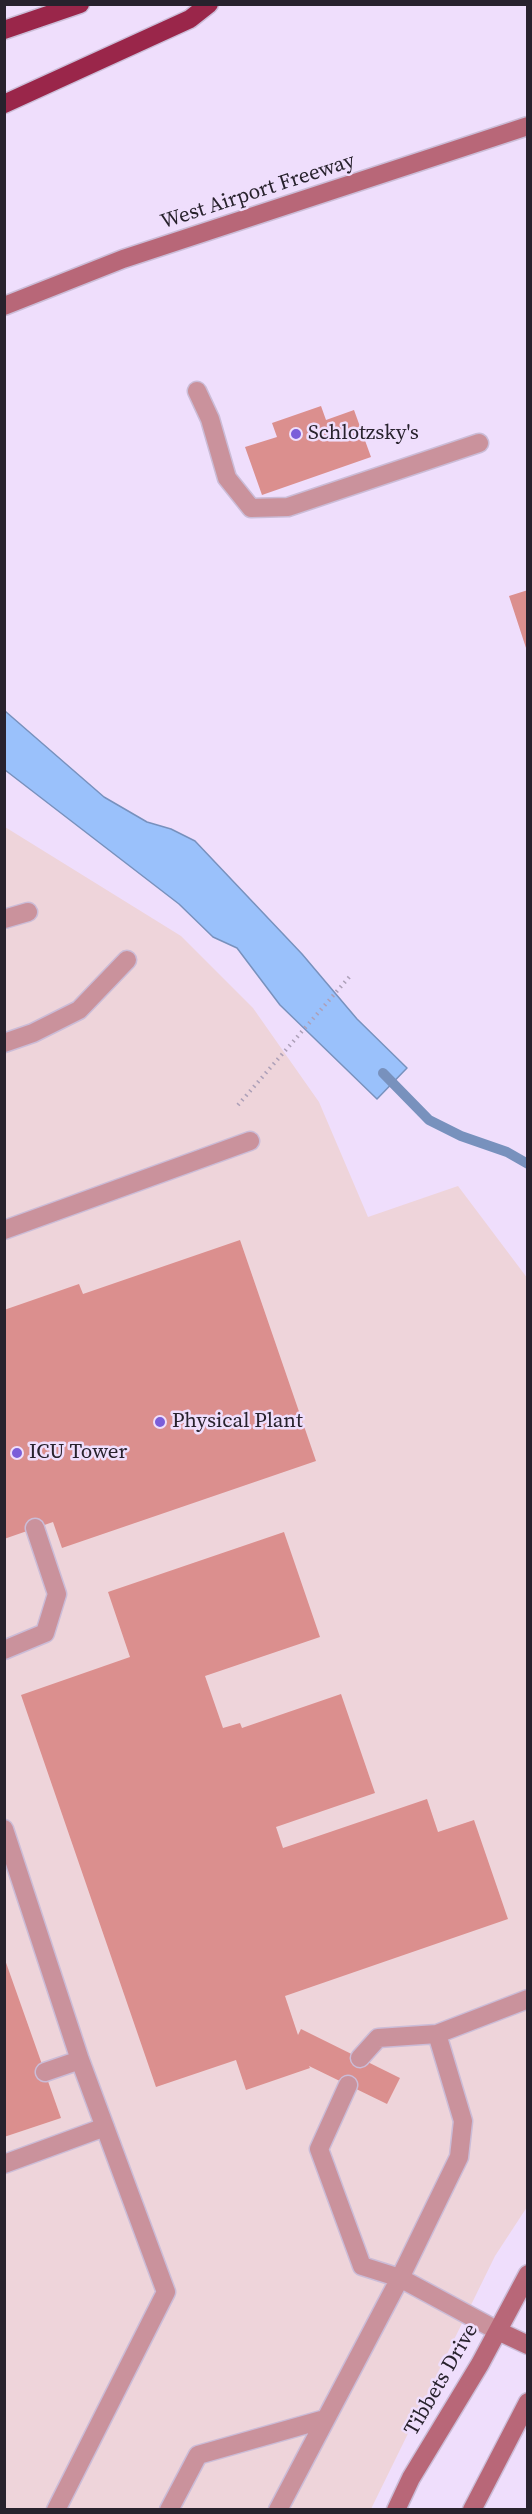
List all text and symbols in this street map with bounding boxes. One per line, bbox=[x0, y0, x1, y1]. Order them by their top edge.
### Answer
street label: West Airport Freeway bbox=[158, 149, 358, 235]
place label: Schlotzsky's bbox=[308, 421, 419, 447]
marker: Schlotzsky's bbox=[289, 427, 303, 441]
place label: Physical Plant bbox=[172, 1409, 303, 1435]
marker: Physical Plant bbox=[153, 1415, 167, 1429]
place label: ICU Tower bbox=[29, 1440, 127, 1466]
marker: ICU Tower bbox=[10, 1446, 24, 1460]
street label: Tibbets Drive bbox=[400, 2320, 484, 2440]

